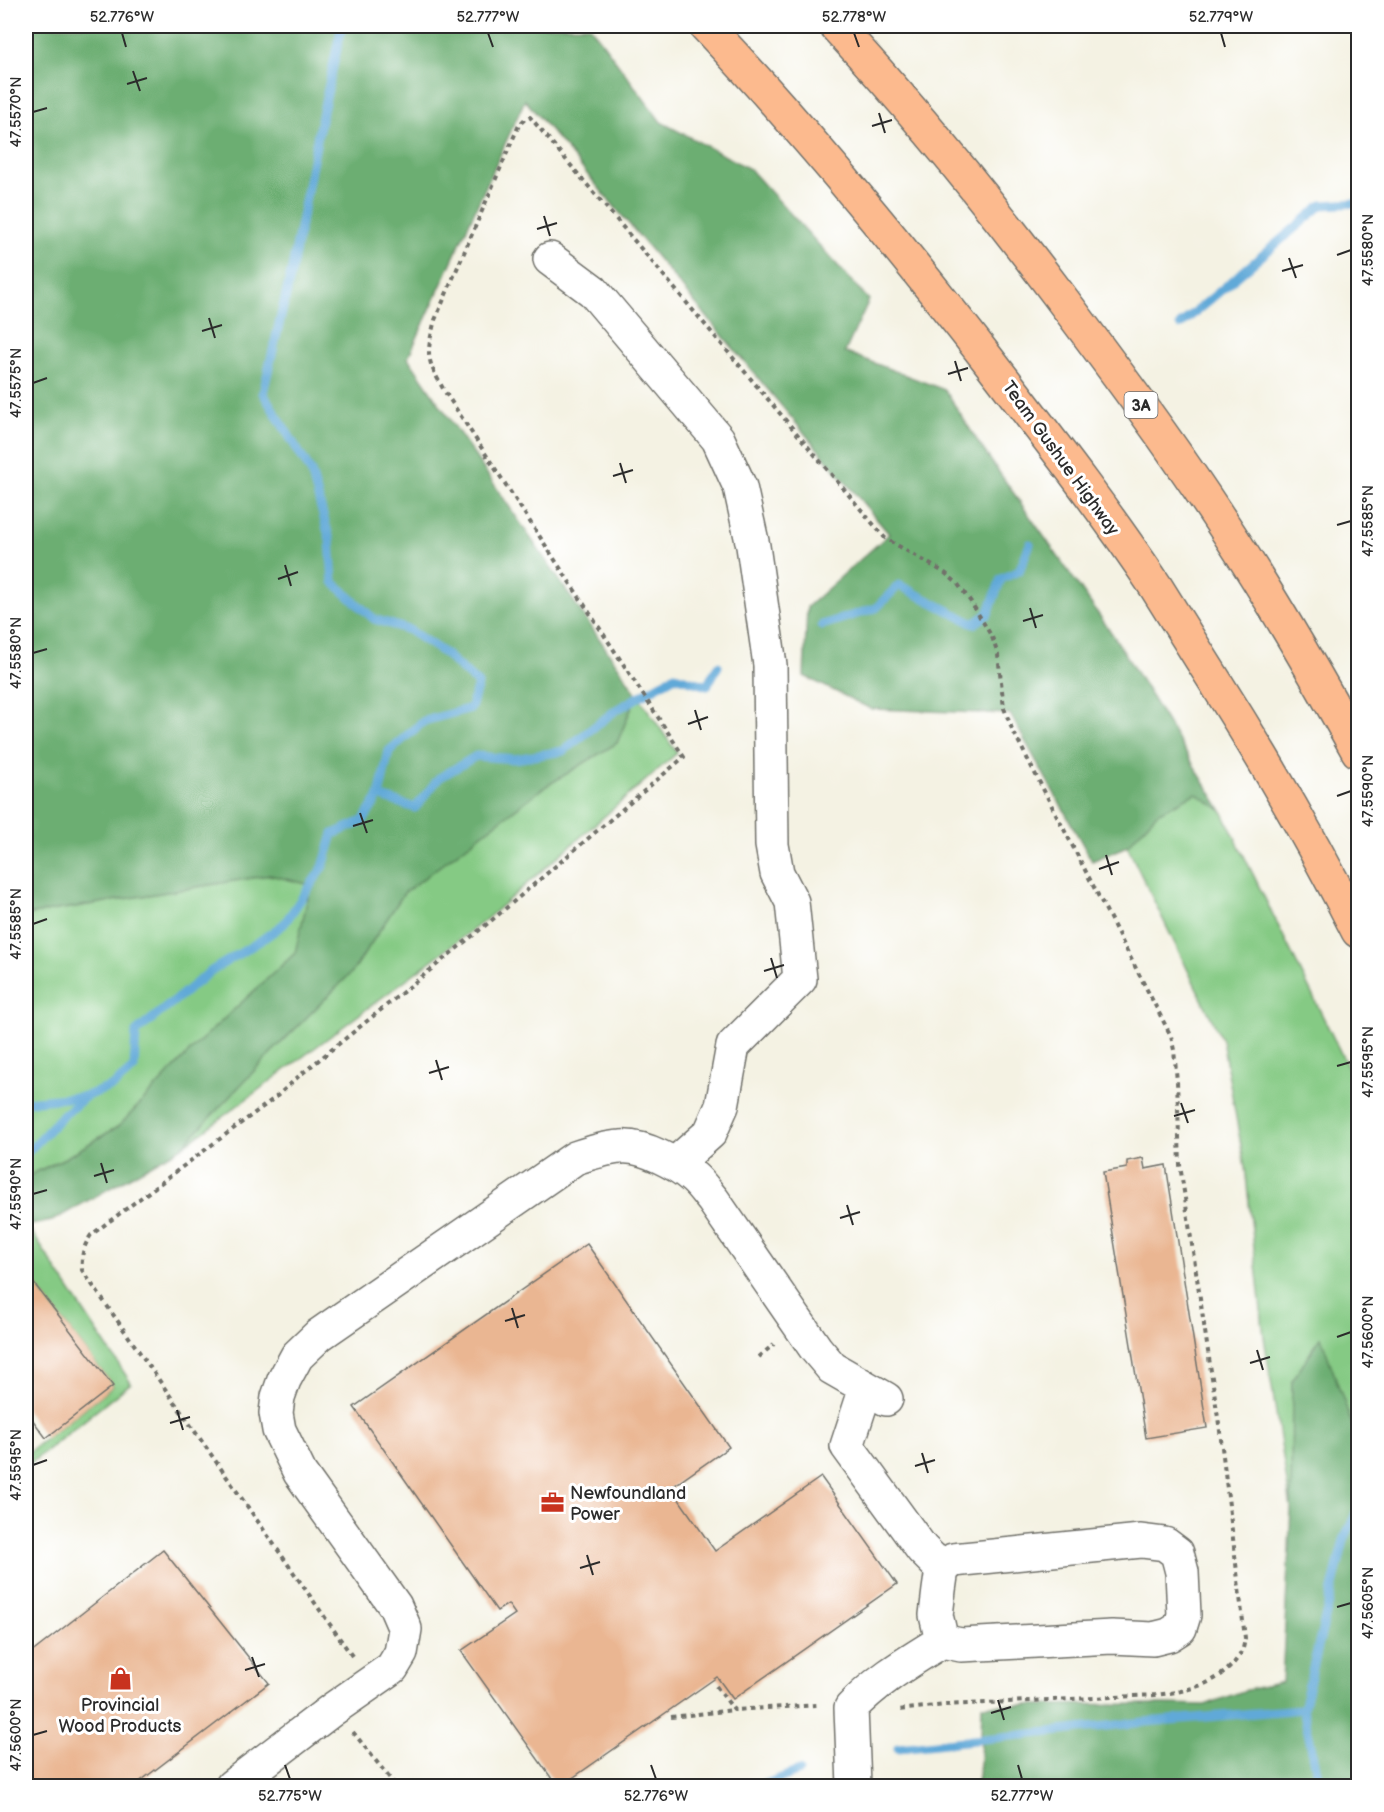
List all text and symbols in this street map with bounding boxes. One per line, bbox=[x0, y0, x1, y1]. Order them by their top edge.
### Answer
text: 52.776°W bbox=[90, 8, 155, 27]
text: 52.777°W bbox=[456, 8, 520, 27]
text: 52.778°W bbox=[822, 8, 887, 27]
text: 52.779°W bbox=[1189, 8, 1254, 27]
text: 47.5570°N bbox=[7, 76, 26, 148]
text: 47.5580°N bbox=[1359, 214, 1378, 286]
text: 47.5575°N bbox=[7, 348, 26, 418]
street label: Team Gushue Highway bbox=[998, 377, 1124, 540]
road number: 3A bbox=[1124, 392, 1158, 418]
text: 47.5585°N bbox=[1359, 485, 1378, 557]
text: 47.5580°N bbox=[7, 617, 26, 689]
text: 47.5590°N bbox=[1359, 755, 1378, 827]
text: 47.5585°N bbox=[7, 888, 26, 960]
text: 47.5595°N bbox=[1359, 1026, 1378, 1098]
text: 47.5590°N bbox=[7, 1158, 26, 1230]
text: 47.5600°N bbox=[1359, 1295, 1378, 1369]
text: 47.5595°N bbox=[7, 1429, 26, 1501]
place label: Newfoundland Power bbox=[570, 1483, 686, 1525]
office icon: Newfoundland Power bbox=[539, 1490, 565, 1516]
text: 47.5605°N bbox=[1359, 1567, 1378, 1639]
shop icon: Provincial Wood Products bbox=[107, 1666, 133, 1692]
place label: Provincial Wood Products bbox=[59, 1695, 182, 1737]
text: 47.5600°N bbox=[7, 1698, 26, 1772]
text: 52.775°W bbox=[258, 1787, 322, 1806]
text: 52.776°W bbox=[624, 1787, 689, 1806]
text: 52.777°W bbox=[990, 1787, 1054, 1806]

